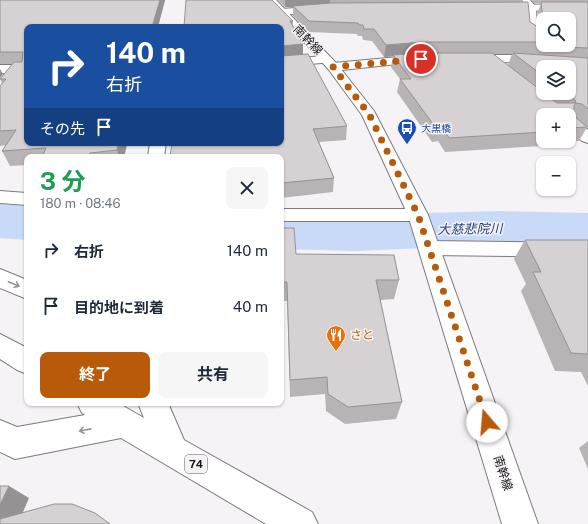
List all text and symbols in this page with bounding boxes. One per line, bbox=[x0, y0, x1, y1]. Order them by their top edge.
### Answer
map controls bbox=[536, 12, 576, 196]
button: search bbox=[536, 12, 576, 52]
street label: 南幹線 bbox=[290, 22, 326, 58]
text: 140 m bbox=[106, 36, 186, 69]
icon: right bbox=[40, 40, 92, 92]
pin bbox=[404, 42, 438, 76]
icon: arrive bbox=[410, 48, 432, 70]
button: layers bbox=[536, 60, 576, 100]
text: 右折 bbox=[106, 74, 142, 95]
button: + bbox=[536, 108, 576, 148]
icon: arrive bbox=[93, 116, 115, 138]
bus stop icon: 大黒橋 bbox=[396, 117, 418, 145]
text: その先 bbox=[40, 120, 85, 137]
place label: 大黒橋 bbox=[421, 122, 451, 134]
button: − bbox=[536, 156, 576, 196]
text: 3 分 bbox=[40, 167, 85, 195]
button: close bbox=[226, 167, 268, 209]
text: 180 m · 08:46 bbox=[40, 196, 121, 211]
water label: 大慈悲院川 bbox=[437, 221, 505, 237]
icon: right bbox=[40, 239, 62, 261]
text: 140 m bbox=[227, 242, 268, 259]
text: 右折 bbox=[74, 243, 104, 260]
one-way arrow bbox=[7, 281, 19, 288]
icon: arrive bbox=[40, 295, 62, 317]
text: 40 m bbox=[233, 298, 268, 315]
text: 目的地に到着 bbox=[74, 299, 164, 316]
restaurant icon: さと bbox=[325, 324, 347, 352]
place label: さと bbox=[350, 328, 374, 342]
button: 終了 bbox=[40, 352, 150, 398]
button: 共有 bbox=[158, 352, 268, 398]
position arrow bbox=[466, 401, 508, 443]
one-way arrow bbox=[78, 426, 91, 434]
street label: 南幹線 bbox=[491, 454, 515, 492]
road number: 74 bbox=[185, 455, 207, 473]

